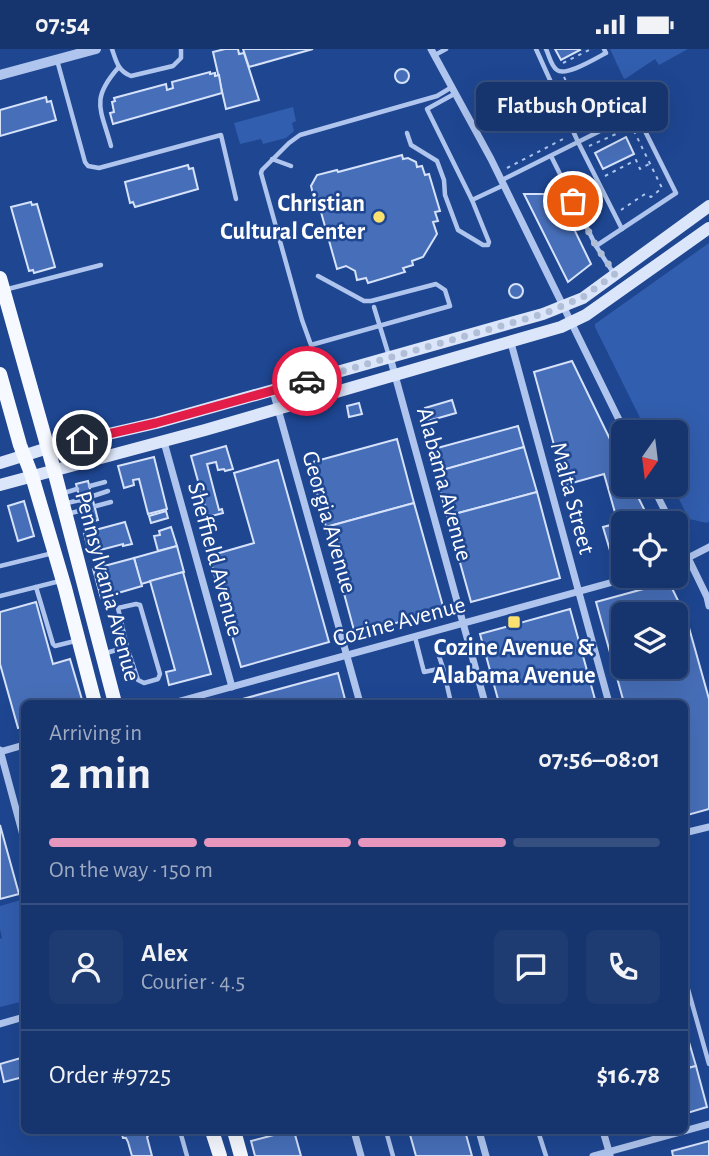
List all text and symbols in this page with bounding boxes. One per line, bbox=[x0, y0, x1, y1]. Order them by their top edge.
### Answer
text: 07:54 bbox=[35, 11, 90, 37]
callout: Flatbush Optical bbox=[477, 82, 669, 131]
text: Flatbush Optical bbox=[497, 95, 647, 118]
pin bbox=[543, 171, 603, 231]
icon: bag bbox=[554, 182, 592, 220]
place label: Christian Cultural Center bbox=[220, 192, 366, 244]
marker: Christian Cultural Center bbox=[371, 209, 387, 225]
courier bbox=[272, 346, 342, 416]
icon: car bbox=[288, 362, 326, 400]
street label: Alabama Avenue bbox=[412, 405, 476, 564]
pin bbox=[52, 410, 112, 470]
north arrow bbox=[611, 420, 688, 497]
map controls bbox=[611, 420, 688, 679]
icon: home bbox=[63, 421, 101, 459]
street label: Malta Street bbox=[546, 440, 599, 557]
street label: Georgia Avenue bbox=[297, 448, 361, 596]
street label: Sheffield Avenue bbox=[183, 480, 247, 639]
street label: Pennsylvania Avenue bbox=[70, 489, 144, 684]
button: locate bbox=[611, 511, 688, 588]
street label: Cozine Avenue bbox=[330, 593, 468, 651]
button: layers bbox=[611, 602, 688, 679]
marker: Cozine Avenue & Alabama Avenue bbox=[506, 614, 522, 630]
place label: Cozine Avenue & Alabama Avenue bbox=[432, 636, 596, 688]
text: Arriving in bbox=[49, 722, 142, 745]
text: 07:56–08:01 bbox=[538, 746, 660, 772]
text: 2 min bbox=[49, 751, 151, 797]
text: On the way · 150 m bbox=[49, 859, 213, 882]
button: person bbox=[49, 930, 123, 1004]
button: chat bbox=[494, 930, 568, 1004]
button: phone bbox=[586, 930, 660, 1004]
text: Alex bbox=[141, 940, 188, 966]
text: Courier · 4.5 bbox=[141, 971, 245, 994]
text: Order #9725 bbox=[49, 1062, 171, 1088]
text: $16.78 bbox=[596, 1062, 660, 1088]

